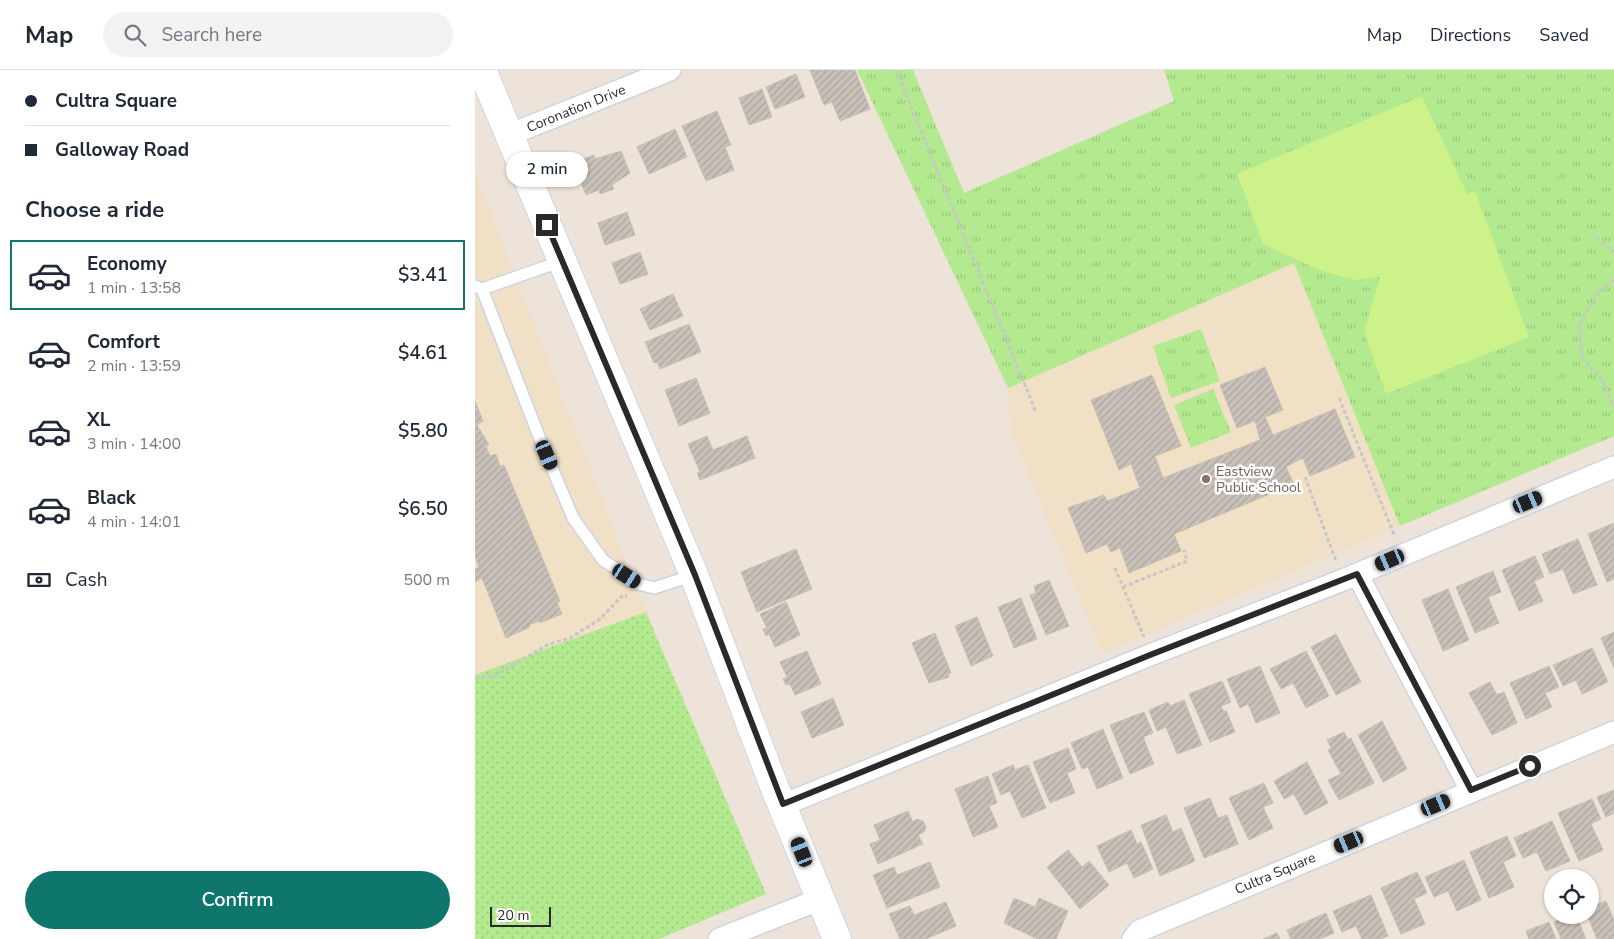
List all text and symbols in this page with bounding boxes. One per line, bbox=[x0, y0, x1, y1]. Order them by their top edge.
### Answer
search box bbox=[103, 12, 453, 57]
text: Map bbox=[25, 19, 73, 51]
icon: search bbox=[121, 21, 149, 49]
text: Search here bbox=[161, 22, 262, 48]
text: Map bbox=[1367, 23, 1402, 47]
text: Directions bbox=[1430, 23, 1511, 47]
text: Saved bbox=[1539, 23, 1589, 47]
street label: Coronation Drive bbox=[524, 80, 629, 137]
text: Cultra Square bbox=[55, 88, 177, 114]
text: Galloway Road bbox=[55, 137, 189, 163]
callout: 2 min bbox=[506, 152, 588, 188]
text: 2 min bbox=[527, 158, 567, 180]
text: Choose a ride bbox=[25, 195, 164, 225]
route end bbox=[536, 214, 558, 236]
text: Economy bbox=[87, 251, 167, 277]
icon: car bbox=[27, 253, 72, 298]
text: $3.41 bbox=[398, 262, 448, 288]
text: 1 min · 13:58 bbox=[87, 277, 181, 299]
text: Comfort bbox=[87, 329, 160, 355]
icon: car bbox=[27, 331, 72, 376]
text: $4.61 bbox=[398, 340, 448, 366]
text: 2 min · 13:59 bbox=[87, 355, 181, 377]
text: XL bbox=[87, 407, 110, 433]
icon: car bbox=[27, 409, 72, 454]
text: $5.80 bbox=[398, 418, 448, 444]
text: 3 min · 14:00 bbox=[87, 433, 181, 455]
car bbox=[534, 438, 559, 472]
place label: Eastview Public School bbox=[1216, 462, 1302, 497]
marker: Eastview Public School bbox=[1200, 473, 1212, 485]
text: Black bbox=[87, 485, 136, 511]
icon: car bbox=[27, 487, 72, 532]
car bbox=[1511, 489, 1544, 515]
text: $6.50 bbox=[398, 496, 448, 522]
text: 4 min · 14:01 bbox=[87, 511, 181, 533]
car bbox=[1373, 547, 1406, 573]
car bbox=[610, 562, 643, 590]
icon: cash bbox=[25, 566, 53, 594]
text: Cash bbox=[65, 567, 107, 593]
text: 500 m bbox=[403, 569, 450, 591]
route start bbox=[1519, 755, 1541, 777]
car bbox=[1419, 792, 1452, 818]
car bbox=[1332, 829, 1365, 855]
car bbox=[789, 835, 814, 869]
street label: Cultra Square bbox=[1232, 848, 1319, 899]
map controls bbox=[1544, 869, 1599, 924]
button: locate bbox=[1544, 869, 1599, 924]
button: Confirm bbox=[25, 871, 450, 929]
scale bar bbox=[490, 904, 551, 927]
text: 20 m bbox=[497, 906, 529, 925]

